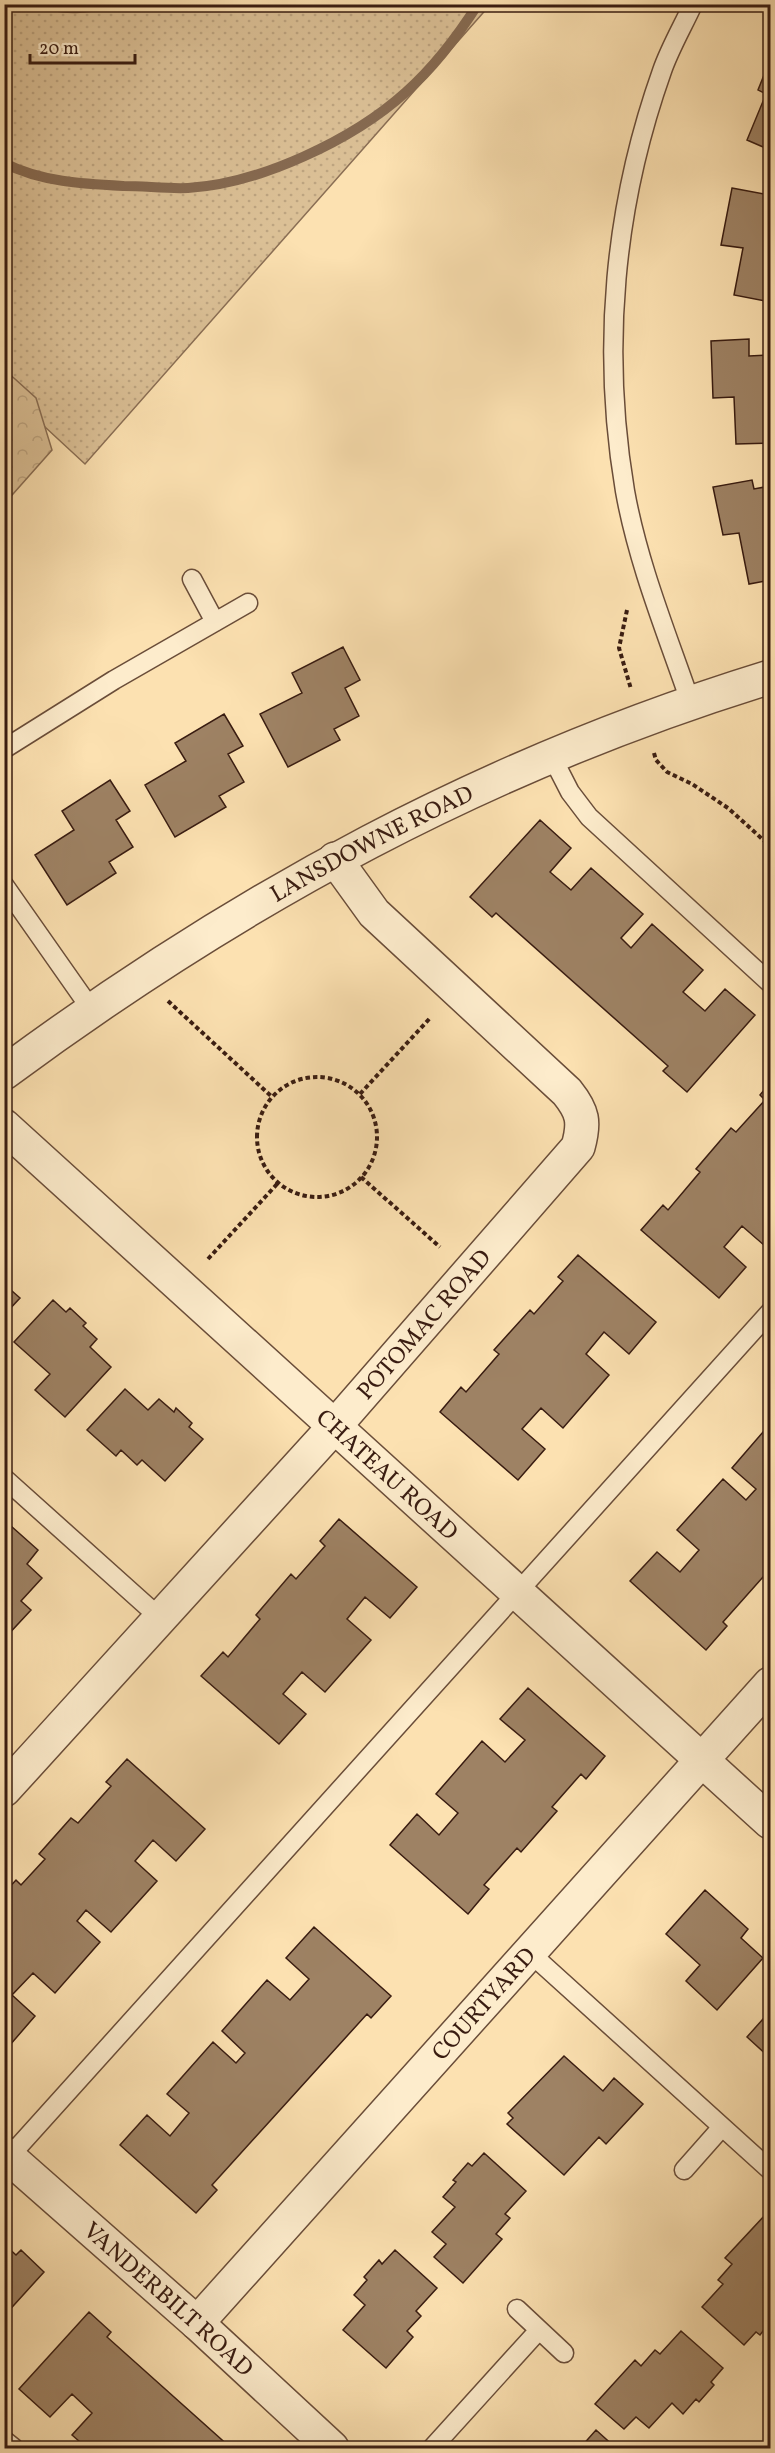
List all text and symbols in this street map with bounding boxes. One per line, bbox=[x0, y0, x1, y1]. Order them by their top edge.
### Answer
scale bar bbox=[30, 27, 135, 65]
text: 20 m bbox=[39, 37, 79, 62]
street label: LANSDOWNE ROAD bbox=[264, 778, 480, 912]
street label: POTOMAC ROAD bbox=[350, 1243, 500, 1408]
street label: CHATEAU ROAD bbox=[307, 1402, 465, 1549]
street label: COURTYARD bbox=[425, 1941, 545, 2069]
street label: VANDERBILT ROAD bbox=[75, 2215, 260, 2386]

